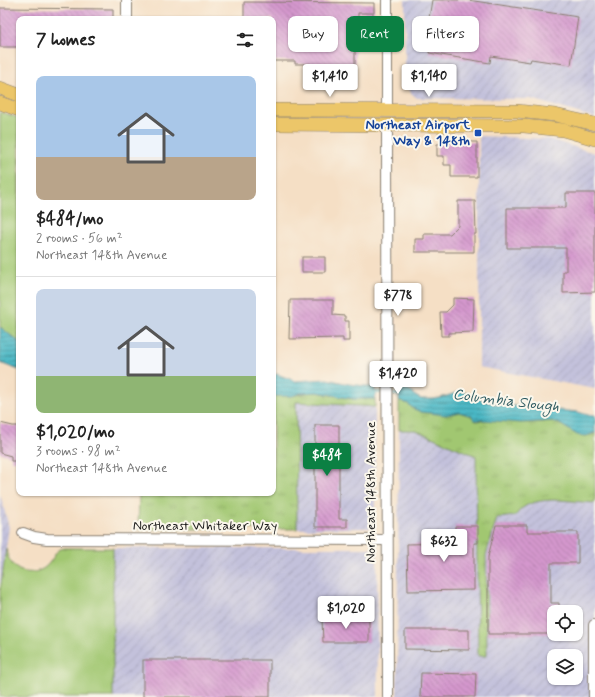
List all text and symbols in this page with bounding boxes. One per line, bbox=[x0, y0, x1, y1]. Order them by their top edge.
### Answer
chip: Buy bbox=[288, 16, 338, 52]
chip: Rent bbox=[346, 16, 404, 52]
chip: Filters bbox=[412, 16, 479, 52]
text: 7 homes bbox=[36, 29, 95, 51]
icon: filters bbox=[234, 29, 256, 51]
pin: $1,410 bbox=[297, 64, 363, 98]
pin: $1,140 bbox=[396, 64, 462, 98]
text: $1,410 bbox=[312, 68, 348, 85]
text: $1,140 bbox=[411, 68, 447, 85]
icon: home bbox=[110, 102, 182, 174]
place label: Northeast Airport Way & 148th bbox=[365, 116, 471, 150]
marker: Northeast Airport Way & 148th bbox=[473, 128, 483, 138]
text: $484/mo bbox=[36, 208, 103, 230]
text: 2 rooms · 56 m² bbox=[36, 230, 123, 247]
text: Northeast 148th Avenue bbox=[36, 247, 167, 264]
pin: $778 bbox=[374, 283, 422, 317]
text: $778 bbox=[383, 287, 413, 304]
icon: home bbox=[110, 315, 182, 387]
pin: $1,420 bbox=[365, 361, 431, 395]
text: $1,420 bbox=[378, 365, 418, 382]
water label: Columbia Slough bbox=[452, 385, 560, 418]
text: $1,020/mo bbox=[36, 421, 115, 443]
street label: Northeast 148th Avenue bbox=[362, 421, 380, 563]
text: 3 rooms · 98 m² bbox=[36, 443, 121, 460]
pin: $484 bbox=[303, 443, 351, 477]
text: $484 bbox=[312, 447, 342, 464]
text: Northeast 148th Avenue bbox=[36, 460, 167, 477]
street label: Northeast Whitaker Way bbox=[133, 517, 277, 535]
pin: $632 bbox=[420, 529, 468, 563]
text: $632 bbox=[430, 533, 458, 550]
pin: $1,020 bbox=[313, 596, 379, 630]
text: $1,020 bbox=[327, 600, 365, 617]
map controls bbox=[547, 605, 583, 685]
button: locate bbox=[547, 605, 583, 641]
button: layers bbox=[547, 649, 583, 685]

